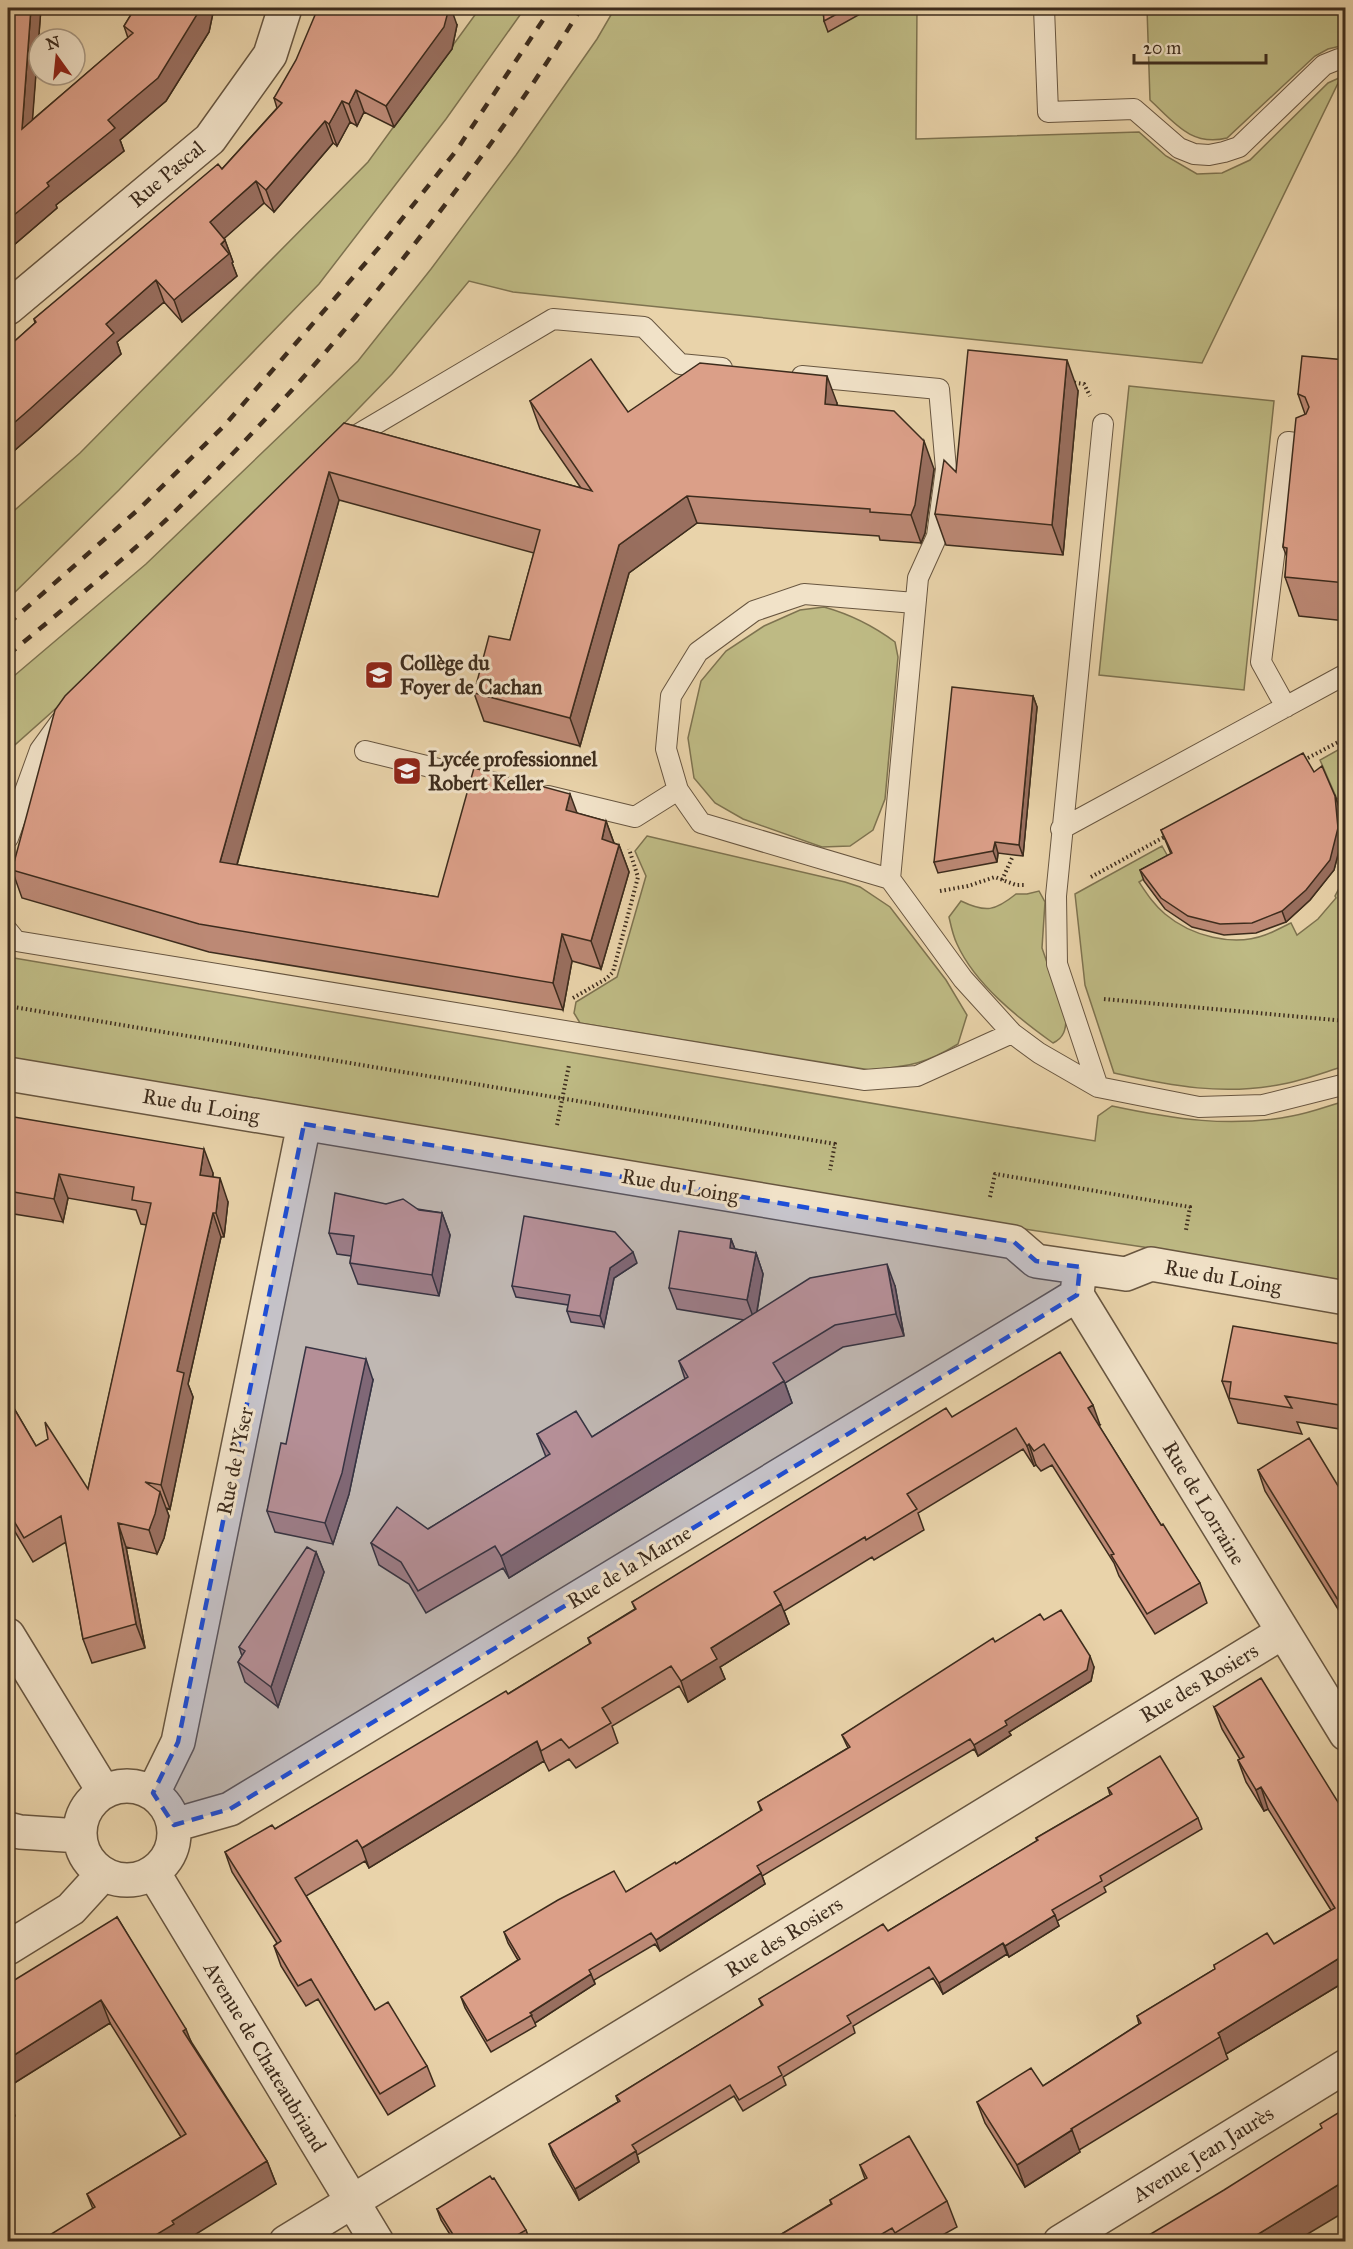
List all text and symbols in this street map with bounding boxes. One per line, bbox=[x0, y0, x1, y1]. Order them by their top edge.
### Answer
north arrow bbox=[27, 27, 87, 87]
scale bar bbox=[1134, 27, 1266, 65]
text: N bbox=[44, 32, 63, 54]
text: 20 m bbox=[1143, 37, 1181, 59]
street label: Rue Pascal bbox=[124, 135, 210, 213]
place label: Collège du Foyer de Cachan bbox=[400, 650, 543, 700]
school or university icon: Collège du Foyer de Cachan bbox=[363, 659, 395, 691]
place label: Lycée professionnel Robert Keller bbox=[428, 746, 599, 796]
school or university icon: Lycée professionnel Robert Keller bbox=[391, 755, 423, 787]
street label: Rue du Loing bbox=[140, 1083, 262, 1129]
street label: Rue du Loing bbox=[619, 1163, 741, 1209]
street label: Rue du Loing bbox=[1162, 1254, 1284, 1300]
street label: Rue de l'Yser bbox=[211, 1404, 259, 1517]
street label: Rue de Lorraine bbox=[1157, 1436, 1251, 1570]
street label: Rue de la Marne bbox=[562, 1520, 696, 1614]
street label: Rue des Rosiers bbox=[1135, 1637, 1263, 1729]
street label: Rue des Rosiers bbox=[721, 1891, 847, 1983]
street label: Avenue de Chateaubriand bbox=[197, 1956, 332, 2157]
street label: Avenue Jean Jaurès bbox=[1127, 2100, 1278, 2208]

